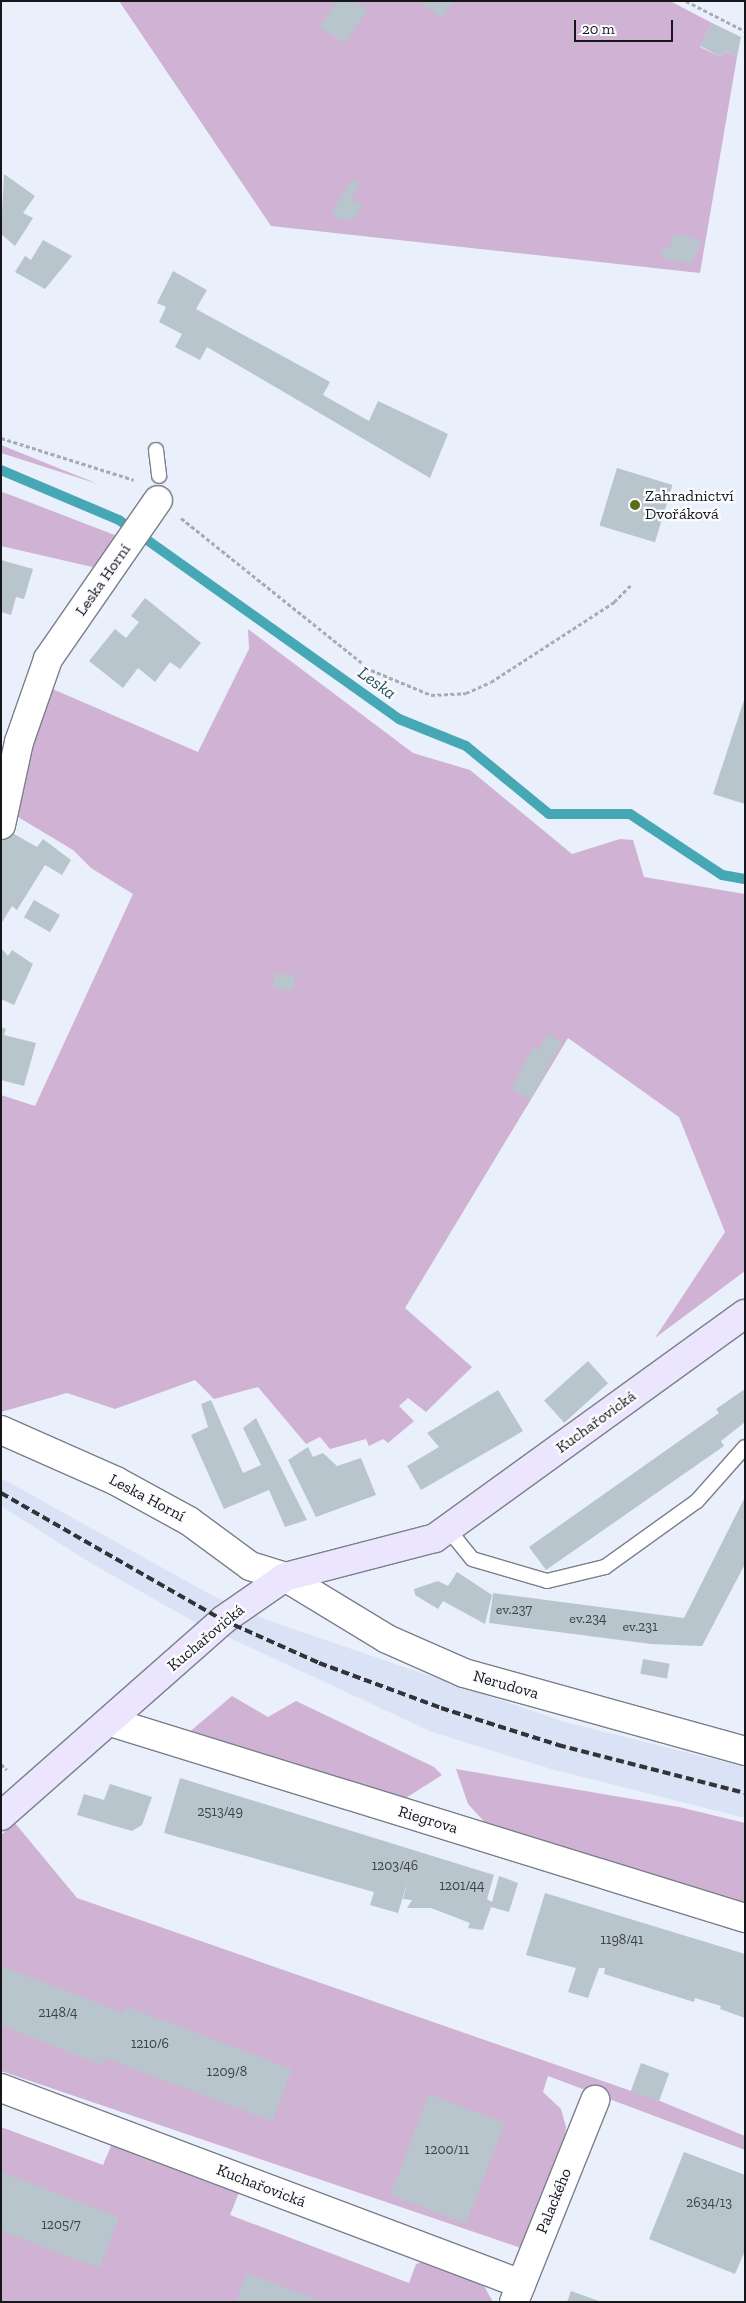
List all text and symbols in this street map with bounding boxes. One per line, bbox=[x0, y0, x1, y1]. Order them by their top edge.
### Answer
scale bar bbox=[576, 10, 675, 42]
text: 20 m bbox=[582, 20, 615, 38]
place label: Zahradnictví Dvořáková bbox=[645, 486, 734, 524]
marker: Zahradnictví Dvořáková bbox=[629, 499, 641, 511]
street label: Leska Horní bbox=[71, 540, 135, 620]
water label: Leska bbox=[354, 662, 400, 704]
street label: Kuchařovická bbox=[552, 1387, 640, 1457]
street label: Leska Horní bbox=[106, 1470, 188, 1526]
street label: Kuchařovická bbox=[164, 1600, 248, 1676]
house number: ev.237 bbox=[496, 1602, 532, 1618]
house number: ev.234 bbox=[569, 1611, 607, 1627]
house number: ev.231 bbox=[622, 1619, 658, 1635]
street label: Nerudova bbox=[471, 1666, 541, 1704]
street label: Riegrova bbox=[396, 1802, 460, 1838]
house number: 2513/49 bbox=[197, 1804, 243, 1820]
house number: 1203/46 bbox=[372, 1858, 418, 1874]
house number: 1201/44 bbox=[439, 1878, 485, 1894]
house number: 1198/41 bbox=[601, 1932, 643, 1948]
house number: 2148/4 bbox=[38, 2005, 78, 2021]
house number: 1210/6 bbox=[131, 2036, 169, 2052]
house number: 1209/8 bbox=[207, 2064, 247, 2080]
house number: 1200/11 bbox=[425, 2142, 469, 2158]
street label: Kuchařovická bbox=[214, 2160, 308, 2212]
street label: Palackého bbox=[532, 2165, 576, 2237]
house number: 2634/13 bbox=[686, 2195, 732, 2211]
house number: 1205/7 bbox=[41, 2217, 81, 2233]

